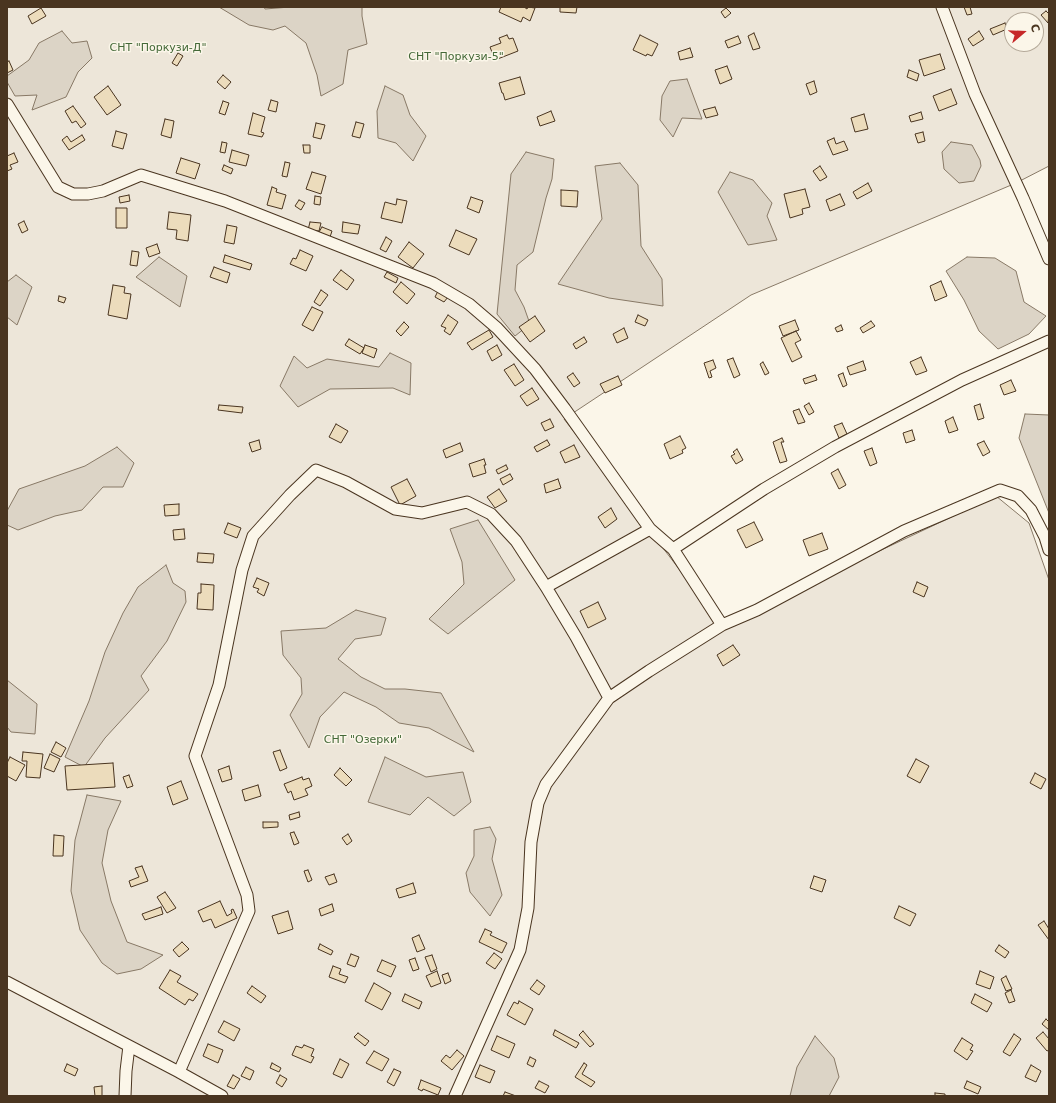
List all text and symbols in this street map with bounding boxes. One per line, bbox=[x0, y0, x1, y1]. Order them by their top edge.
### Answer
north arrow bbox=[1004, 12, 1044, 52]
text: С bbox=[1027, 22, 1042, 34]
park label: СНТ "Поркузи-Д" bbox=[110, 41, 206, 55]
park label: СНТ "Поркузи-5" bbox=[408, 50, 504, 64]
park label: СНТ "Озерки" bbox=[324, 733, 402, 747]

